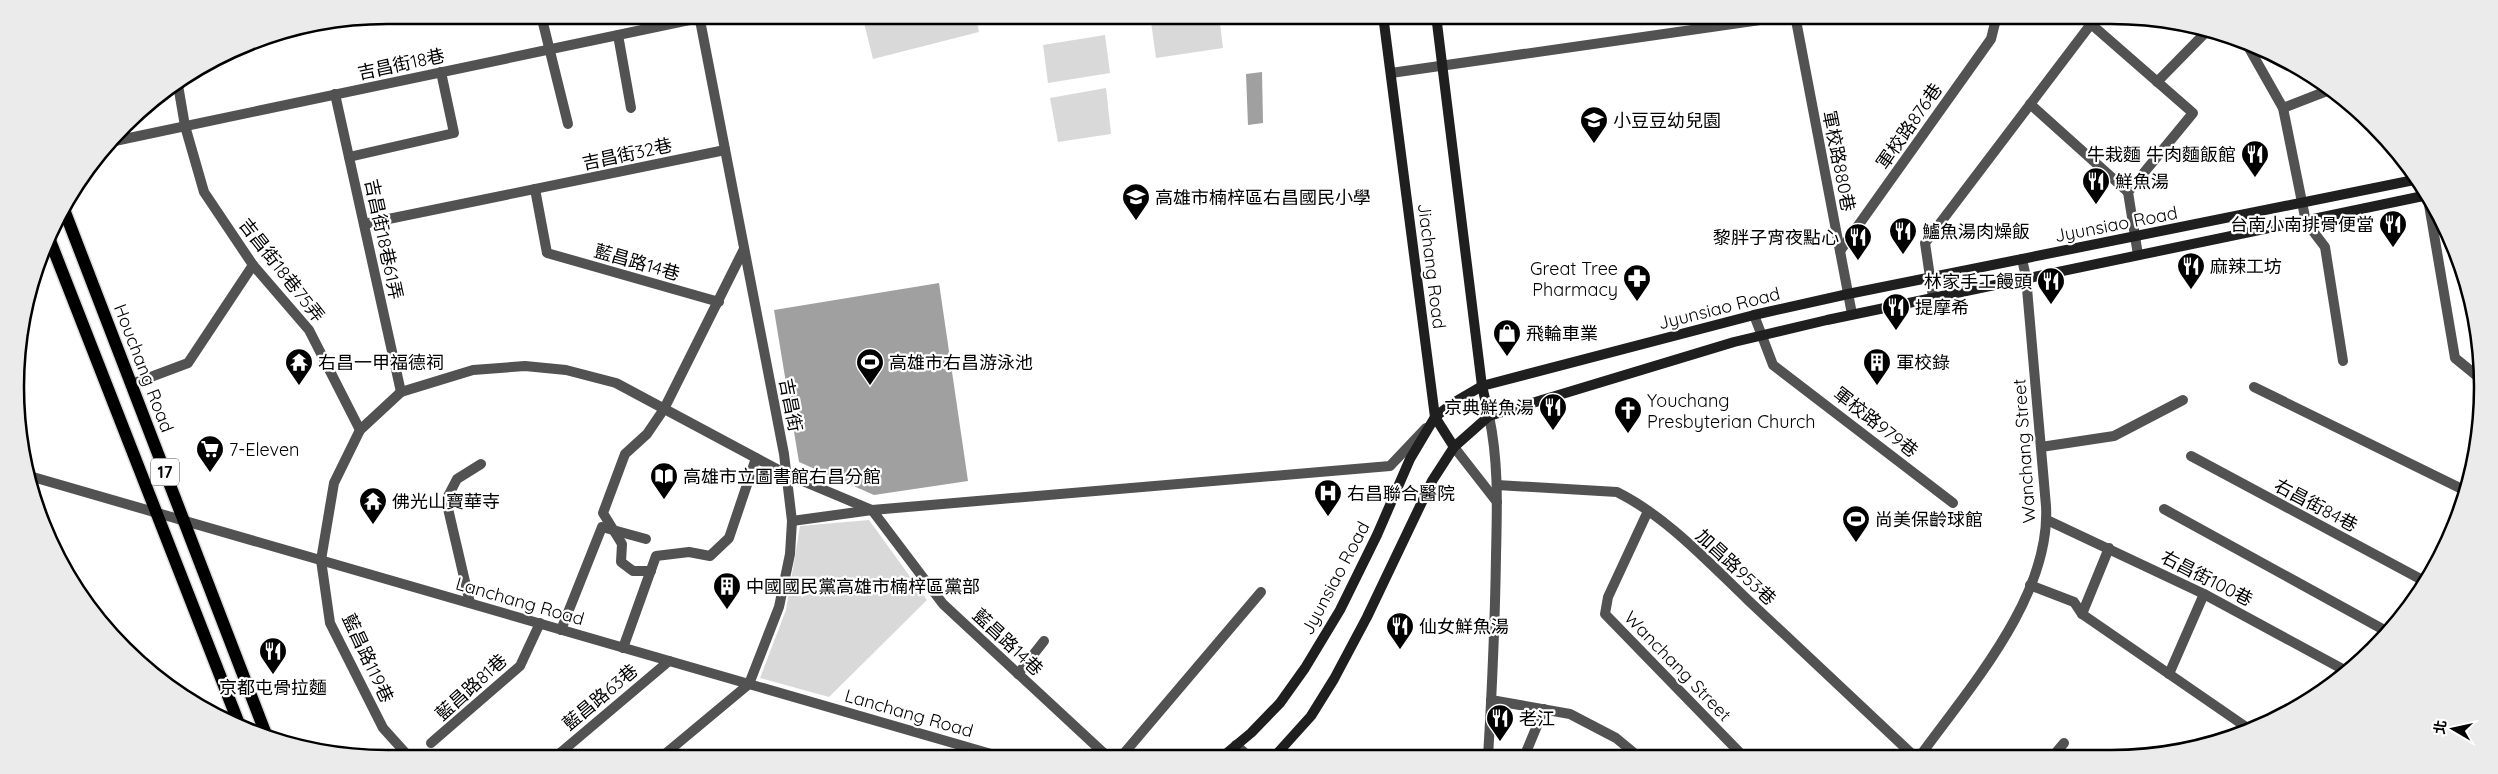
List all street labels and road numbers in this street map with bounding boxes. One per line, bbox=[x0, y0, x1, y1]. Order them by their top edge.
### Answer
street label: 吉昌街18巷 bbox=[355, 44, 447, 84]
street label: 軍校路876巷 bbox=[1871, 79, 1947, 173]
street label: 軍校路880巷 bbox=[1818, 109, 1860, 213]
street label: 吉昌街32巷 bbox=[580, 133, 674, 175]
street label: 吉昌街18巷61弄 bbox=[360, 177, 408, 301]
street label: Jyunsiao Road bbox=[2053, 201, 2179, 247]
street label: Jiachang Road bbox=[1413, 202, 1451, 330]
street label: 吉昌街18巷75弄 bbox=[234, 213, 330, 327]
street label: 藍昌路14巷 bbox=[592, 239, 682, 285]
street label: Jyunsiao Road bbox=[1656, 282, 1782, 334]
street label: Houchang Road bbox=[109, 301, 179, 435]
street label: 吉昌街 bbox=[775, 376, 807, 434]
street label: Wanchang Street bbox=[2007, 378, 2041, 524]
street label: 軍校路979巷 bbox=[1829, 382, 1923, 462]
road number: 17 bbox=[151, 458, 179, 486]
street label: 右昌街84巷 bbox=[2270, 473, 2362, 537]
street label: Jyunsiao Road bbox=[1296, 517, 1374, 639]
street label: 加昌路953巷 bbox=[1691, 524, 1781, 610]
street label: 右昌街100巷 bbox=[2157, 545, 2257, 611]
street label: Lanchang Road bbox=[453, 572, 587, 630]
street label: 藍昌路14巷 bbox=[968, 604, 1048, 680]
street label: Wanchang Street bbox=[1619, 606, 1737, 726]
street label: 藍昌路119巷 bbox=[337, 610, 399, 706]
street label: 藍昌路81巷 bbox=[430, 649, 512, 725]
street label: 藍昌路63巷 bbox=[558, 659, 642, 735]
street label: Lanchang Road bbox=[842, 684, 976, 742]

